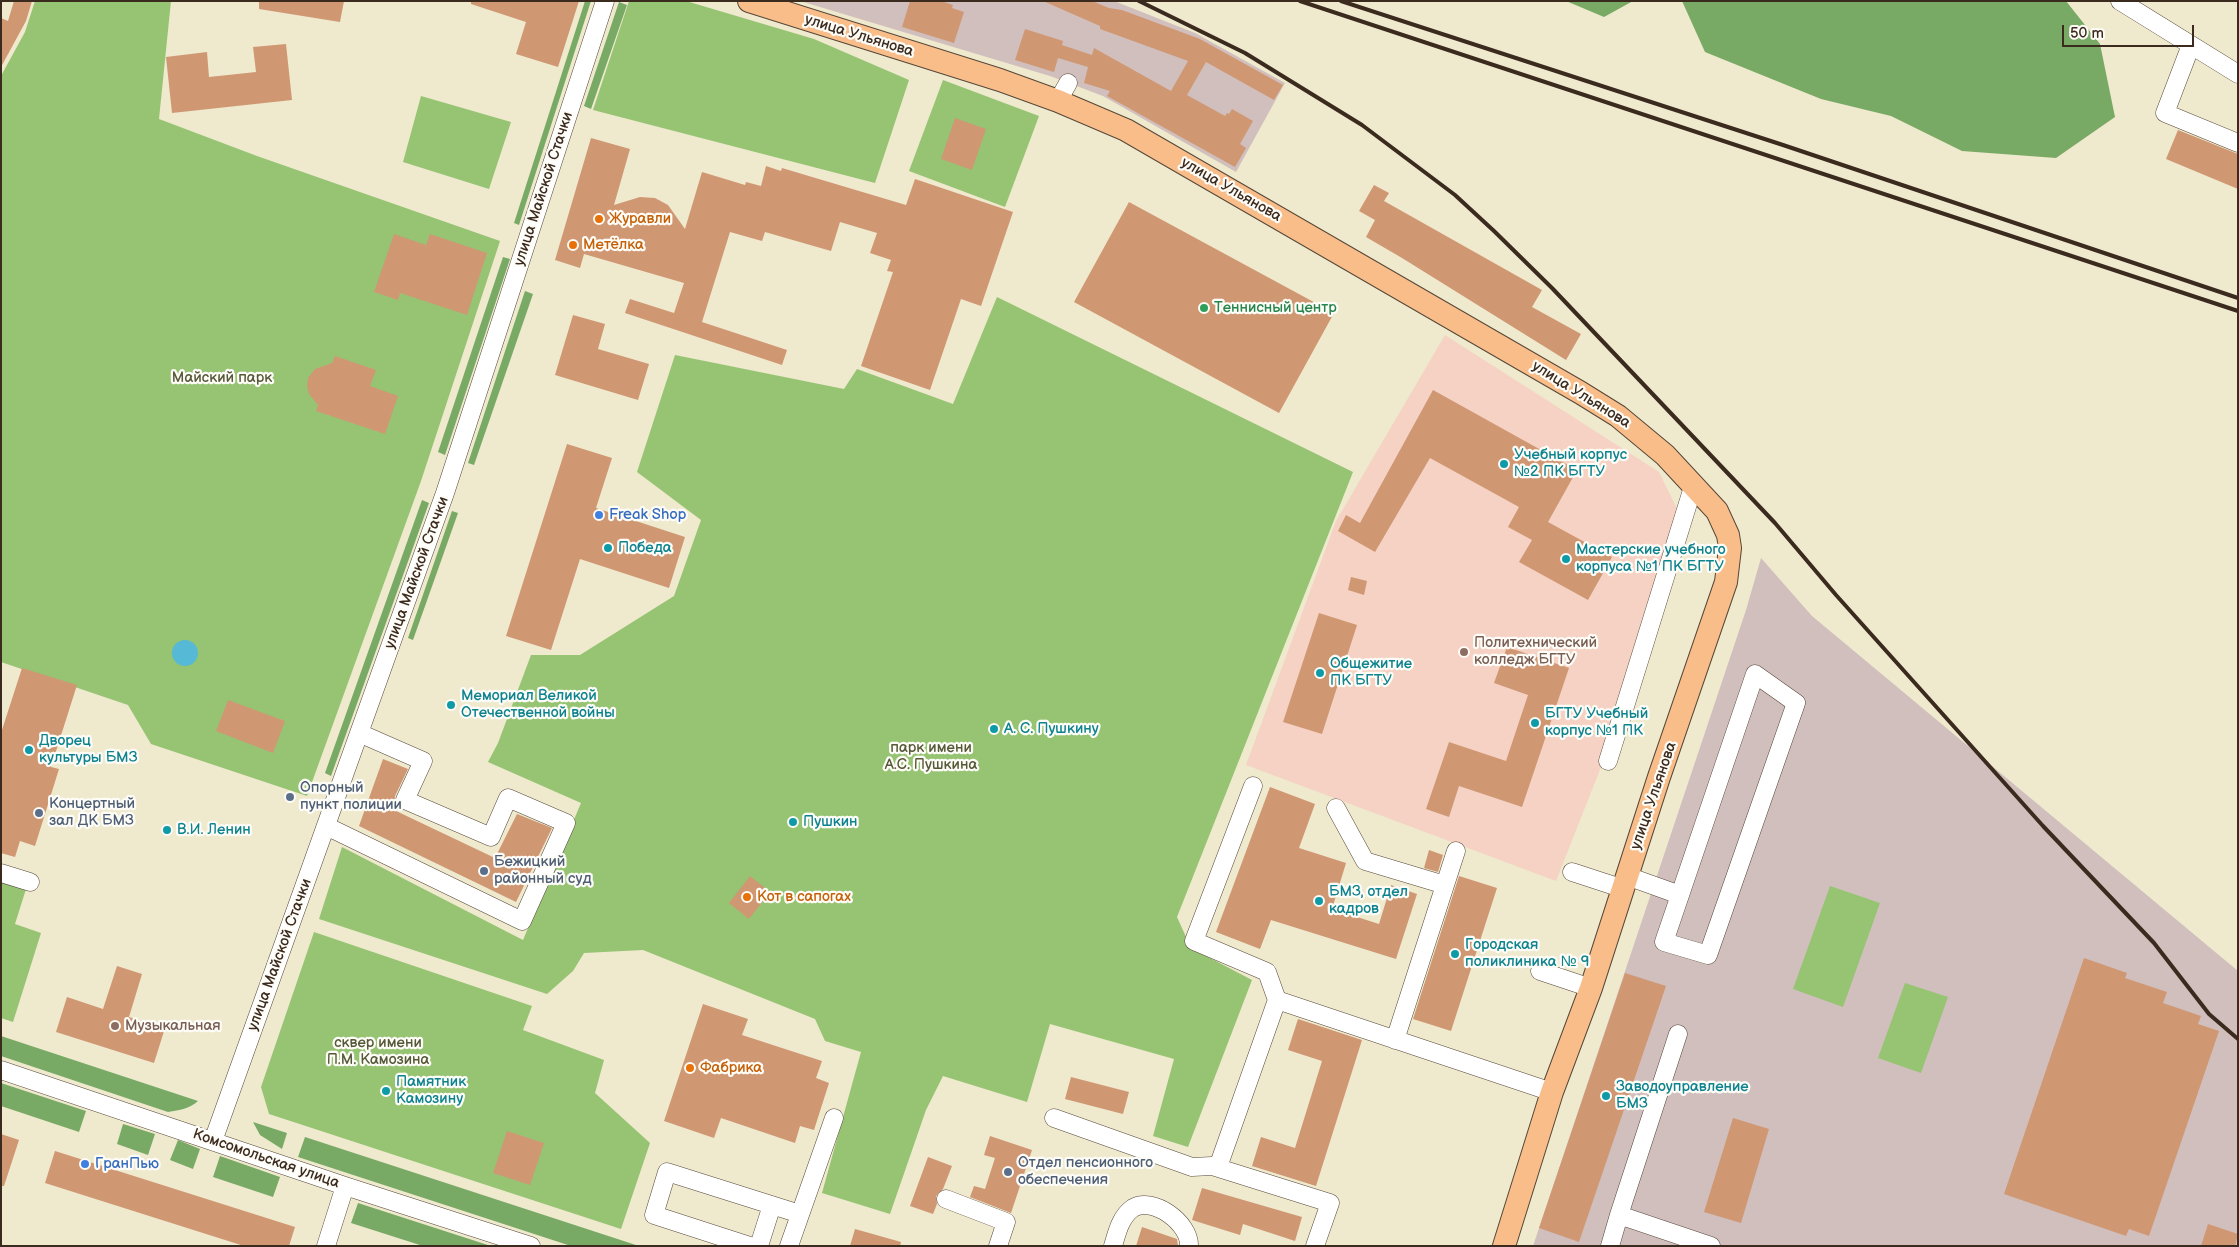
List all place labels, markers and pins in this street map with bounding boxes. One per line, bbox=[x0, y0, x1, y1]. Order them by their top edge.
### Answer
place label: Журавли bbox=[609, 210, 671, 228]
marker: Журавли bbox=[593, 213, 605, 225]
place label: Метёлка bbox=[583, 236, 644, 254]
marker: Метёлка bbox=[567, 239, 579, 251]
place label: Теннисный центр bbox=[1214, 299, 1337, 317]
marker: Теннисный центр bbox=[1198, 302, 1210, 314]
place label: Учебный корпус №2 ПК БГТУ bbox=[1514, 446, 1627, 481]
marker: Учебный корпус №2 ПК БГТУ bbox=[1498, 458, 1510, 470]
place label: Freak Shop bbox=[609, 506, 686, 524]
marker: Freak Shop bbox=[593, 509, 605, 521]
place label: Победа bbox=[618, 539, 672, 557]
place label: Мастерские учебного корпуса №1 ПК БГТУ bbox=[1576, 541, 1726, 576]
marker: Победа bbox=[602, 542, 614, 554]
marker: Мастерские учебного корпуса №1 ПК БГТУ bbox=[1560, 553, 1572, 565]
place label: Политехнический колледж БГТУ bbox=[1474, 634, 1597, 669]
marker: Политехнический колледж БГТУ bbox=[1458, 646, 1470, 658]
place label: Общежитие ПК БГТУ bbox=[1330, 655, 1412, 690]
marker: Общежитие ПК БГТУ bbox=[1314, 667, 1326, 679]
place label: Мемориал Великой Отечественной войны bbox=[461, 687, 615, 722]
marker: Мемориал Великой Отечественной войны bbox=[445, 699, 457, 711]
place label: БГТУ Учебный корпус №1 ПК bbox=[1545, 705, 1648, 740]
marker: БГТУ Учебный корпус №1 ПК bbox=[1529, 717, 1541, 729]
place label: А. С. Пушкину bbox=[1004, 720, 1099, 738]
marker: А. С. Пушкину bbox=[988, 723, 1000, 735]
place label: Дворец культуры БМЗ bbox=[39, 732, 137, 767]
marker: Дворец культуры БМЗ bbox=[23, 744, 35, 756]
place label: Опорный пункт полиции bbox=[300, 779, 402, 814]
marker: Опорный пункт полиции bbox=[284, 791, 296, 803]
place label: Концертный зал ДК БМЗ bbox=[49, 795, 135, 830]
marker: Концертный зал ДК БМЗ bbox=[33, 807, 45, 819]
place label: Пушкин bbox=[803, 813, 858, 831]
marker: Пушкин bbox=[787, 816, 799, 828]
place label: В.И. Ленин bbox=[177, 821, 251, 839]
marker: В.И. Ленин bbox=[161, 824, 173, 836]
place label: Бежицкий районный суд bbox=[494, 853, 591, 888]
marker: Бежицкий районный суд bbox=[478, 865, 490, 877]
place label: БМЗ, отдел кадров bbox=[1329, 883, 1408, 918]
place label: Кот в сапогах bbox=[757, 888, 851, 906]
marker: Кот в сапогах bbox=[741, 891, 753, 903]
marker: БМЗ, отдел кадров bbox=[1313, 895, 1325, 907]
place label: Городская поликлиника № 9 bbox=[1465, 936, 1589, 971]
marker: Городская поликлиника № 9 bbox=[1449, 948, 1461, 960]
place label: Музыкальная bbox=[125, 1017, 221, 1035]
marker: Музыкальная bbox=[109, 1020, 121, 1032]
place label: Фабрика bbox=[700, 1059, 762, 1077]
marker: Фабрика bbox=[684, 1062, 696, 1074]
place label: Памятник Камозину bbox=[396, 1073, 466, 1108]
place label: Заводоуправление БМЗ bbox=[1616, 1078, 1749, 1113]
marker: Памятник Камозину bbox=[380, 1085, 392, 1097]
marker: Заводоуправление БМЗ bbox=[1600, 1090, 1612, 1102]
place label: Отдел пенсионного обеспечения bbox=[1018, 1154, 1153, 1189]
place label: ГранПью bbox=[95, 1155, 159, 1173]
marker: ГранПью bbox=[79, 1158, 91, 1170]
marker: Отдел пенсионного обеспечения bbox=[1002, 1166, 1014, 1178]

